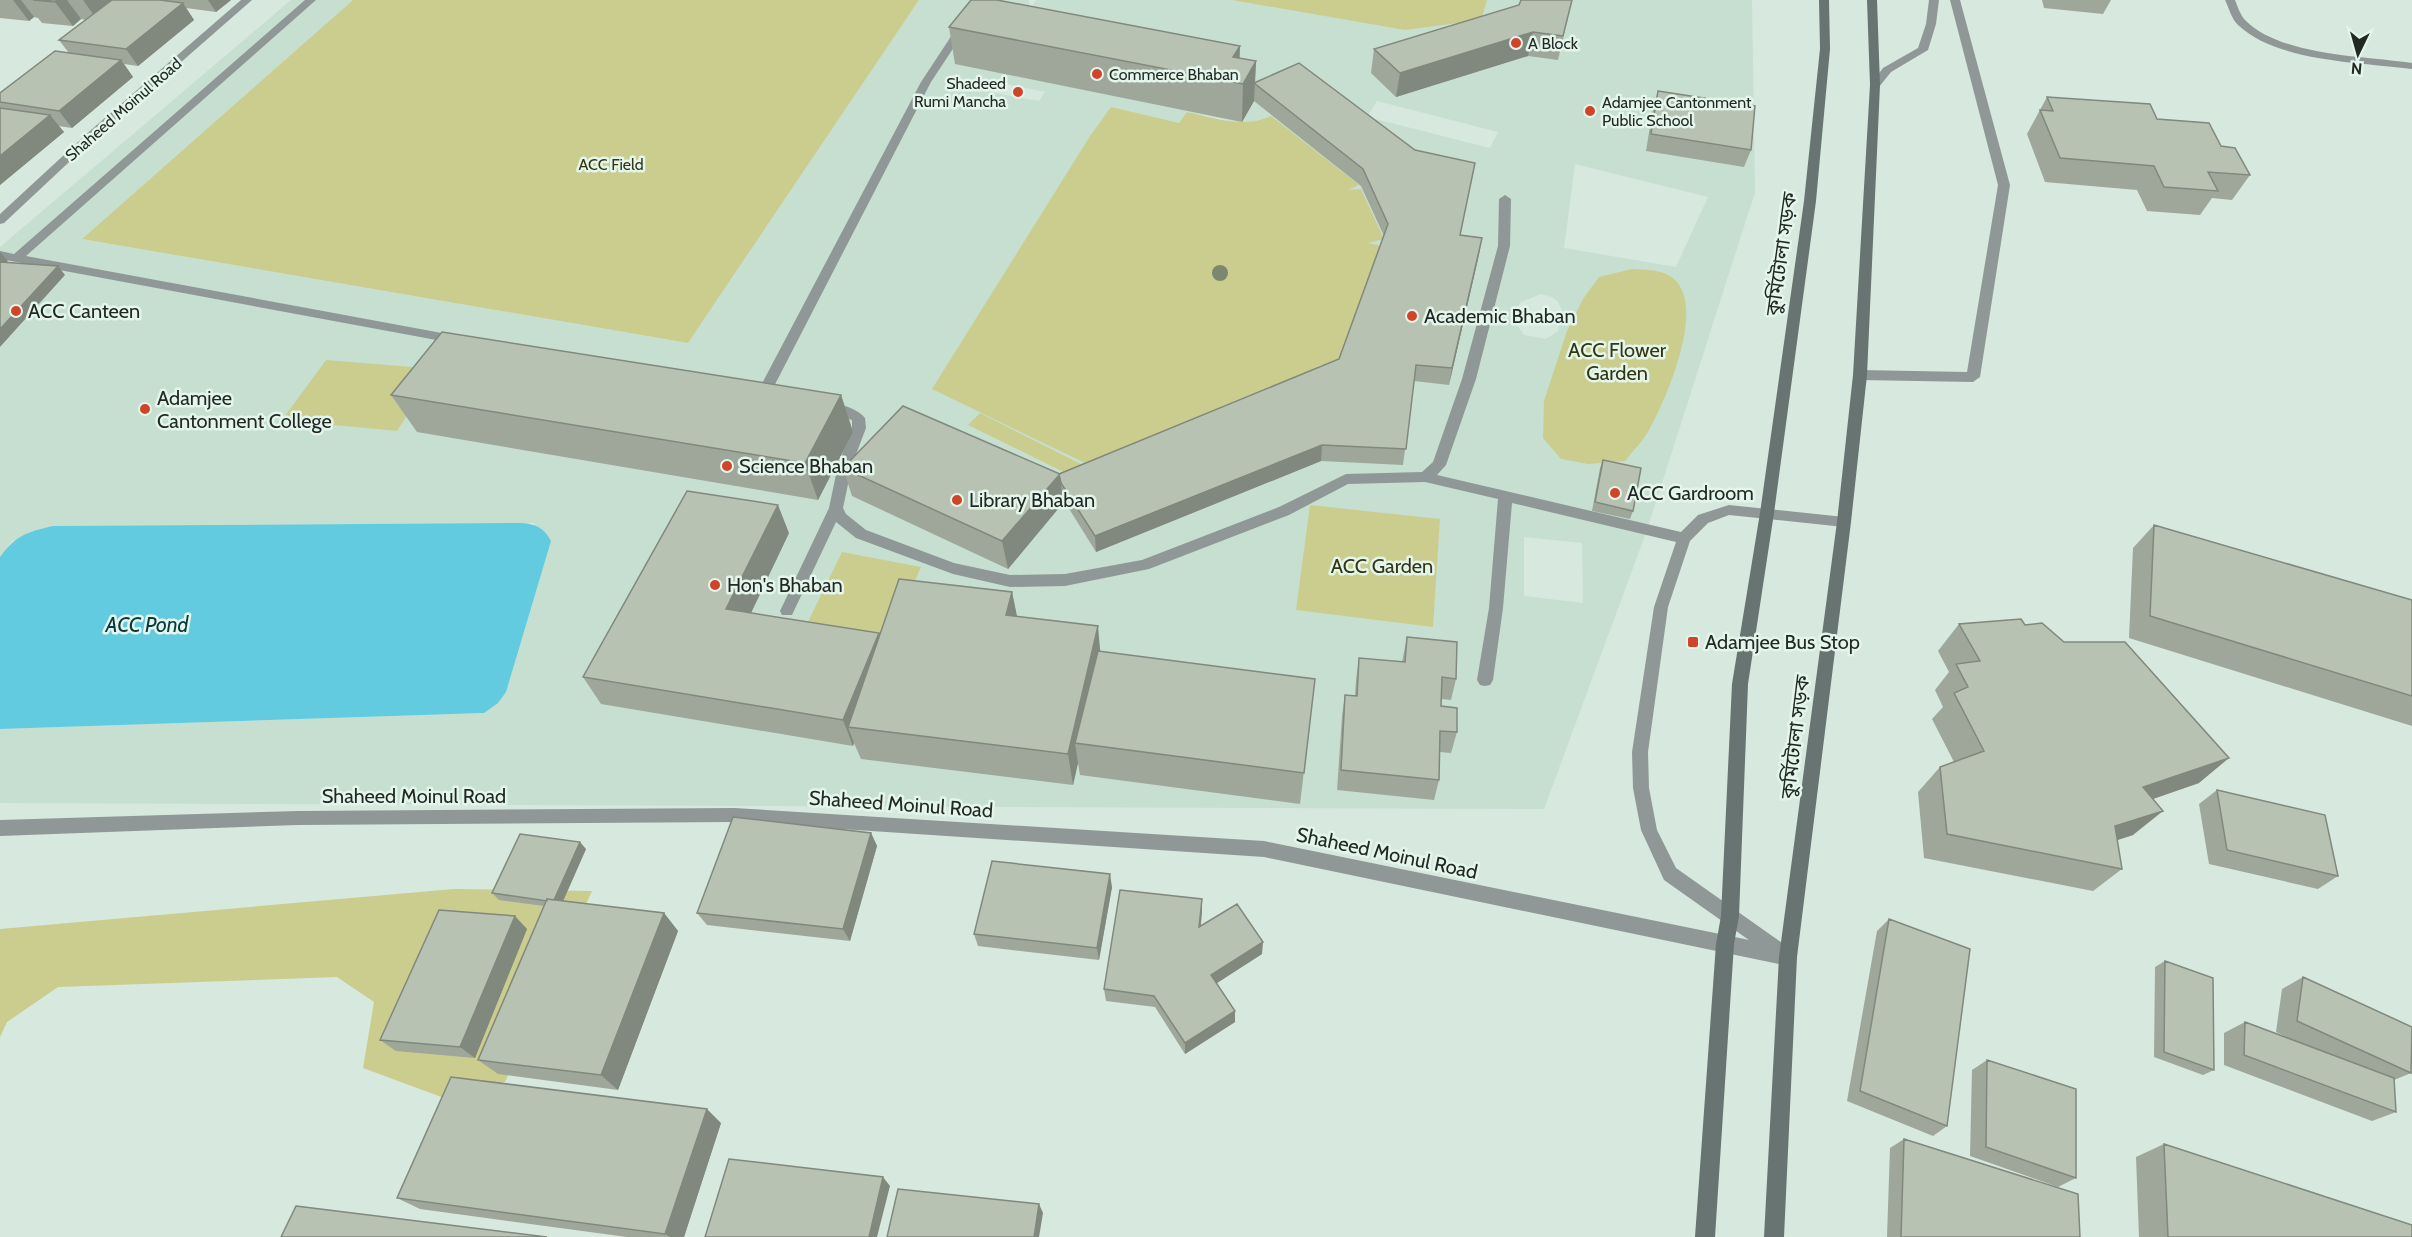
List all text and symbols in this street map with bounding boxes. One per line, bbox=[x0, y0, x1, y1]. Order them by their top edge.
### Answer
north arrow bbox=[2328, 24, 2388, 84]
place label: A Block bbox=[1528, 34, 1579, 53]
marker: A Block bbox=[1509, 36, 1523, 50]
street label: Shaheed Moinul Road bbox=[61, 54, 185, 165]
text: N bbox=[2350, 58, 2363, 78]
place label: Commerce Bhaban bbox=[1109, 65, 1239, 84]
marker: Commerce Bhaban bbox=[1090, 67, 1104, 81]
place label: Shadeed Rumi Mancha bbox=[914, 74, 1006, 111]
marker: Shadeed Rumi Mancha bbox=[1011, 85, 1025, 99]
place label: Adamjee Cantonment Public School bbox=[1602, 93, 1752, 130]
marker: Adamjee Cantonment Public School bbox=[1583, 104, 1597, 118]
park label: ACC Field bbox=[578, 155, 644, 174]
street label: কুর্মিটোলা সড়ক bbox=[1759, 190, 1802, 318]
place label: ACC Canteen bbox=[28, 299, 140, 323]
marker: ACC Canteen bbox=[9, 304, 23, 318]
place label: Academic Bhaban bbox=[1424, 304, 1576, 328]
marker: Academic Bhaban bbox=[1405, 309, 1419, 323]
park label: ACC Flower Garden bbox=[1568, 338, 1667, 385]
place label: Adamjee Cantonment College bbox=[157, 386, 332, 433]
marker: Adamjee Cantonment College bbox=[138, 402, 152, 416]
place label: Science Bhaban bbox=[739, 454, 873, 478]
marker: Science Bhaban bbox=[720, 459, 734, 473]
place label: ACC Gardroom bbox=[1627, 481, 1754, 505]
marker: ACC Gardroom bbox=[1608, 486, 1622, 500]
place label: Library Bhaban bbox=[969, 488, 1095, 512]
marker: Library Bhaban bbox=[950, 493, 964, 507]
park label: ACC Garden bbox=[1331, 554, 1433, 578]
place label: Hon's Bhaban bbox=[727, 573, 843, 597]
marker: Hon's Bhaban bbox=[708, 578, 722, 592]
water label: ACC Pond bbox=[104, 612, 190, 637]
place label: Adamjee Bus Stop bbox=[1705, 630, 1860, 654]
marker: Adamjee Bus Stop bbox=[1686, 635, 1700, 649]
street label: কুর্মিটোলা সড়ক bbox=[1774, 673, 1815, 801]
street label: Shaheed Moinul Road bbox=[322, 784, 506, 808]
street label: Shaheed Moinul Road bbox=[808, 786, 994, 822]
street label: Shaheed Moinul Road bbox=[1294, 822, 1480, 884]

